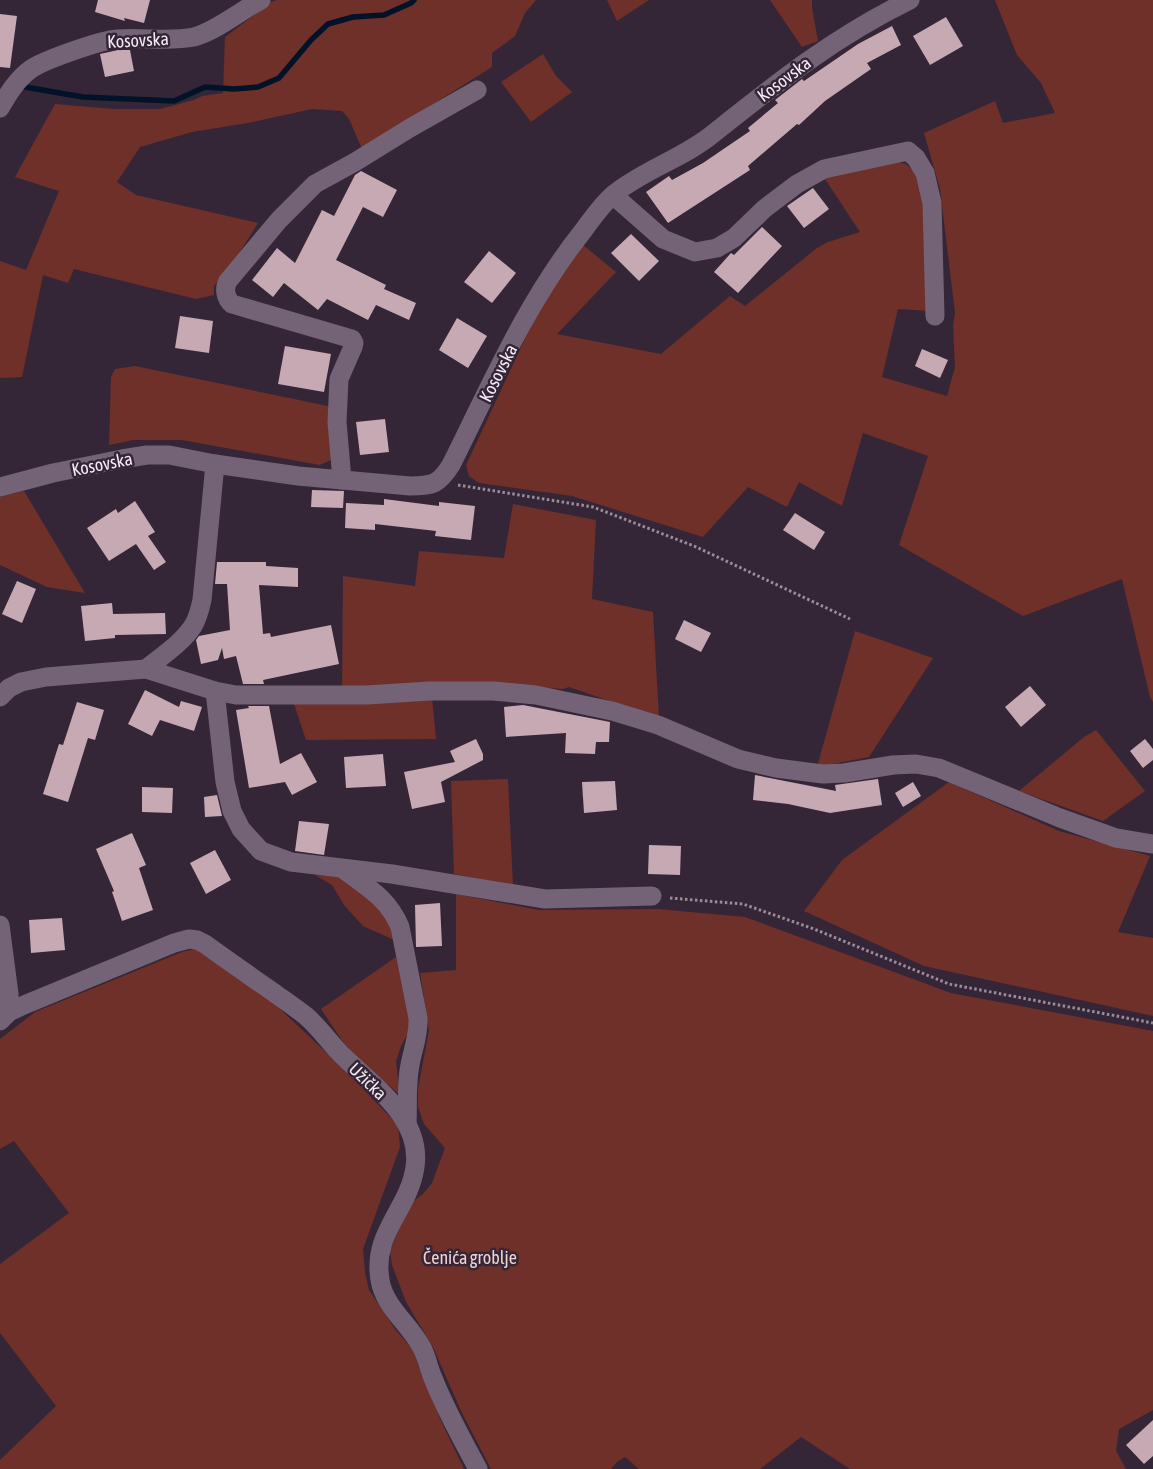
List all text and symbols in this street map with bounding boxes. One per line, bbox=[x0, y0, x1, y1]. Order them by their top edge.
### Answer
street label: Kosovska bbox=[107, 28, 169, 52]
street label: Kosovska bbox=[753, 52, 815, 106]
street label: Kosovska bbox=[475, 341, 521, 405]
street label: Kosovska bbox=[70, 448, 134, 480]
street label: Užička bbox=[345, 1058, 391, 1104]
park label: Čenića groblje bbox=[423, 1247, 517, 1268]

